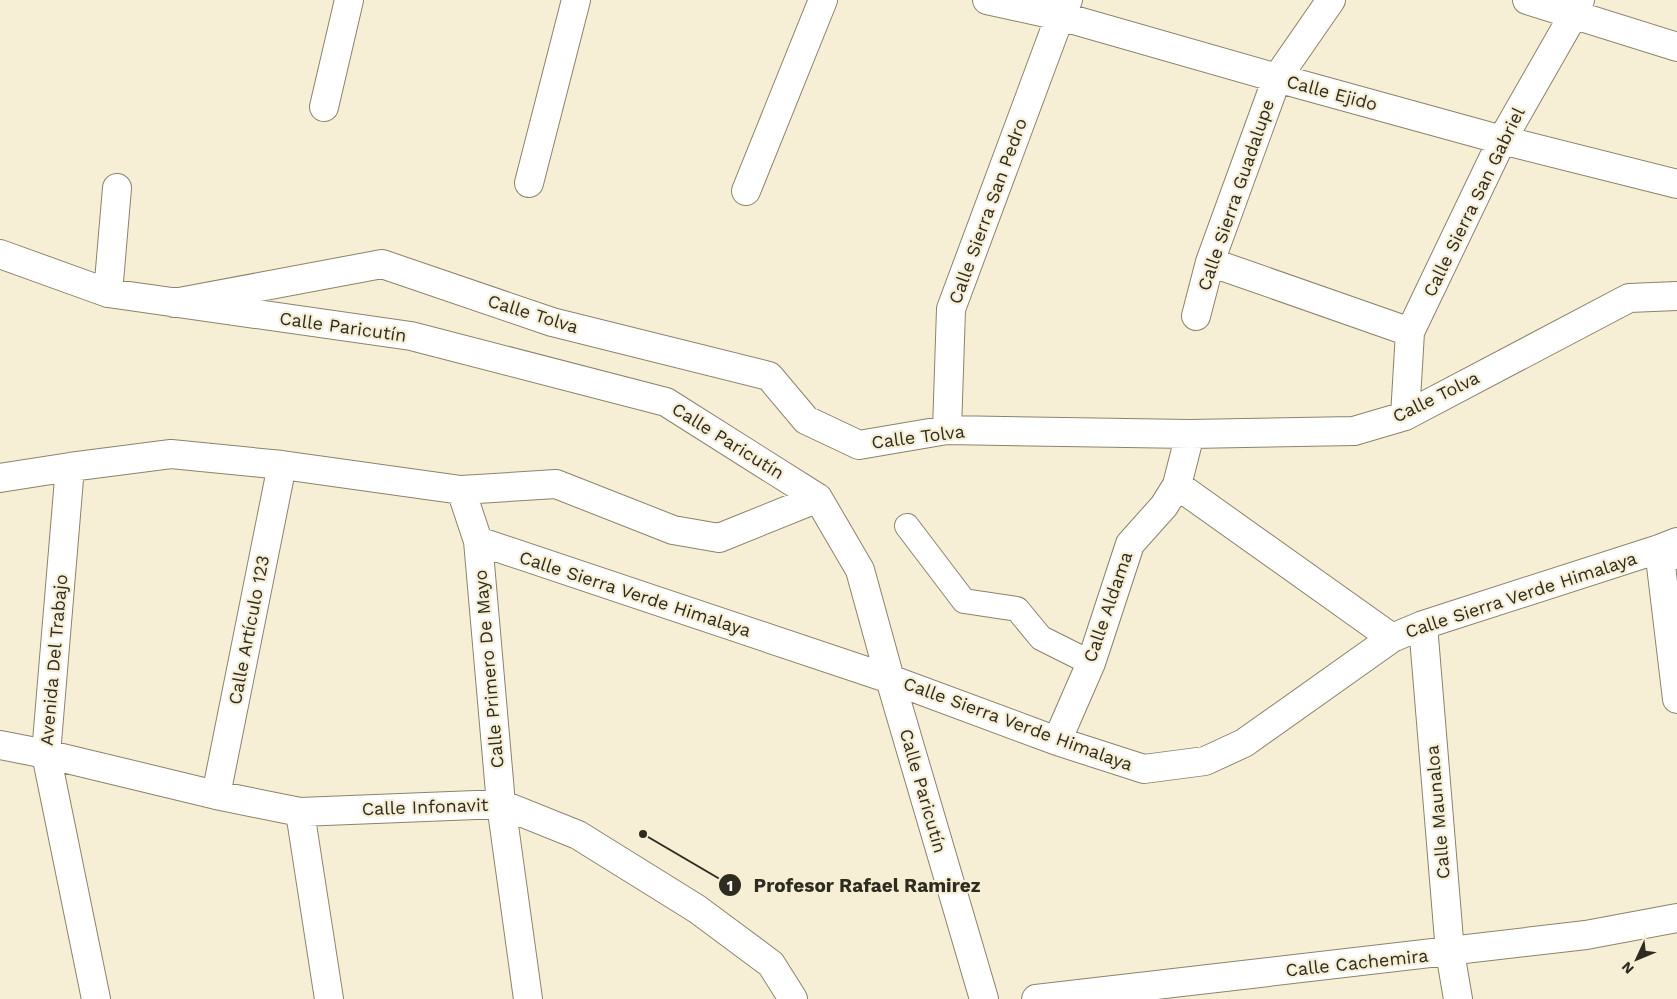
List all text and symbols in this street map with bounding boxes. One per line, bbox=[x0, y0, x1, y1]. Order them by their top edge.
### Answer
street label: Calle Ejido bbox=[1284, 70, 1380, 115]
street label: Calle Sierra Guadalupe bbox=[1193, 96, 1278, 293]
street label: Calle Sierra San Gabriel bbox=[1418, 103, 1529, 300]
street label: Calle Sierra San Pedro bbox=[944, 115, 1031, 307]
street label: Calle Tolva bbox=[485, 290, 581, 337]
street label: Calle Paricutín bbox=[278, 307, 408, 346]
street label: Calle Tolva bbox=[1389, 367, 1483, 427]
street label: Calle Paricutín bbox=[668, 398, 788, 483]
street label: Calle Tolva bbox=[870, 420, 966, 453]
street label: Calle Sierra Verde Himalaya bbox=[517, 546, 754, 641]
street label: Calle Sierra Verde Himalaya bbox=[1402, 547, 1639, 642]
street label: Calle Aldama bbox=[1079, 549, 1136, 665]
street label: Calle Artículo 123 bbox=[224, 553, 273, 706]
street label: Calle Primero De Mayo bbox=[469, 569, 508, 769]
street label: Avenida Del Trabajo bbox=[36, 573, 71, 747]
street label: Calle Sierra Verde Himalaya bbox=[901, 672, 1136, 775]
street label: Calle Paricutín bbox=[896, 726, 951, 855]
street label: Calle Maunaloa bbox=[1421, 744, 1454, 880]
street label: Calle Infonavit bbox=[361, 794, 489, 819]
callout: Profesor Rafael Ramirez bbox=[718, 868, 991, 902]
text: Profesor Rafael Ramirez bbox=[754, 874, 981, 897]
text: 1 bbox=[727, 877, 733, 895]
north arrow bbox=[1612, 934, 1662, 984]
street label: Calle Cachemira bbox=[1285, 945, 1429, 980]
text: N bbox=[1618, 959, 1637, 977]

